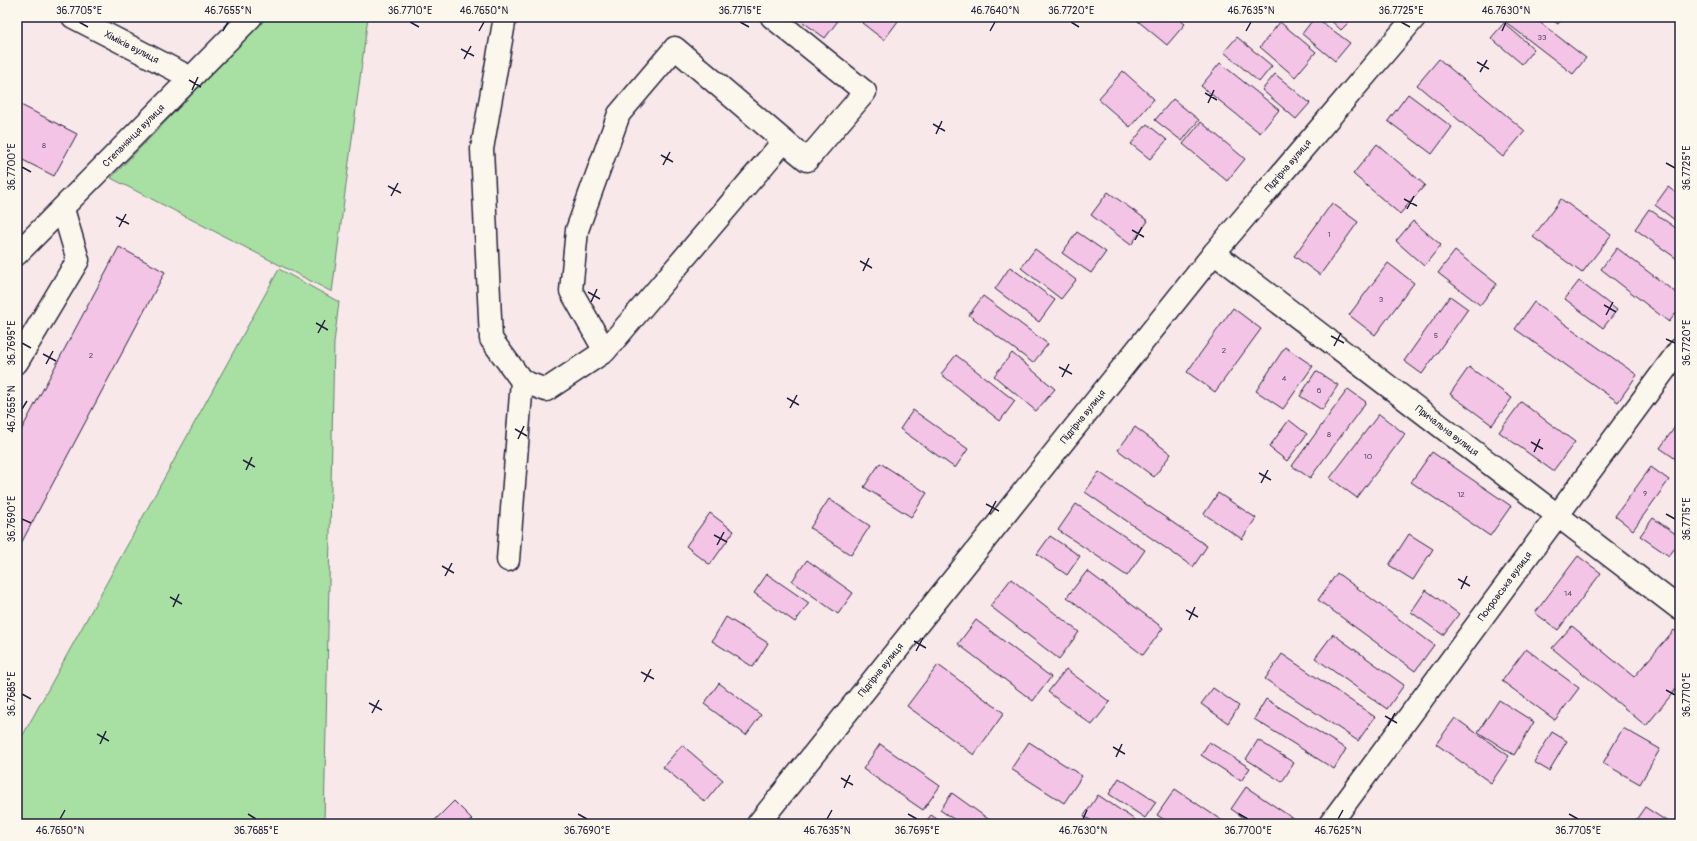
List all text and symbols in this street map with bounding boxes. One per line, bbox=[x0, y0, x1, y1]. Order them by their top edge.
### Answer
text: 36.7705°E bbox=[56, 5, 102, 17]
text: 46.7655°N bbox=[205, 5, 252, 17]
text: 36.7710°E bbox=[388, 5, 432, 17]
text: 46.7650°N bbox=[460, 5, 508, 17]
text: 36.7715°E bbox=[718, 5, 762, 17]
text: 46.7640°N bbox=[971, 5, 1020, 17]
text: 36.7720°E bbox=[1048, 5, 1094, 17]
text: 46.7635°N bbox=[1227, 5, 1275, 17]
text: 36.7725°E bbox=[1379, 5, 1423, 17]
text: 46.7630°N bbox=[1482, 5, 1530, 17]
street label: Хіміків вулиця bbox=[102, 28, 161, 66]
house number: 33 bbox=[1538, 33, 1547, 42]
street label: Степанянця вулиця bbox=[100, 102, 167, 170]
street label: Підгірна вулиця bbox=[1262, 137, 1314, 195]
house number: 8 bbox=[42, 141, 46, 150]
text: 36.7700°E bbox=[6, 143, 18, 191]
text: 36.7725°E bbox=[1681, 146, 1693, 190]
house number: 1 bbox=[1327, 230, 1331, 239]
house number: 3 bbox=[1379, 295, 1384, 304]
text: 36.7720°E bbox=[1681, 320, 1693, 366]
text: 36.7695°E bbox=[6, 321, 18, 365]
house number: 5 bbox=[1434, 331, 1438, 340]
house number: 2 bbox=[1222, 346, 1227, 355]
house number: 2 bbox=[89, 351, 94, 360]
house number: 4 bbox=[1282, 374, 1287, 383]
text: 46.7655°N bbox=[6, 385, 18, 432]
house number: 6 bbox=[1317, 386, 1322, 395]
street label: Підгірна вулиця bbox=[1058, 387, 1108, 446]
street label: Причальна вулиця bbox=[1413, 403, 1481, 459]
house number: 8 bbox=[1327, 430, 1331, 439]
house number: 10 bbox=[1364, 452, 1373, 461]
house number: 9 bbox=[1643, 489, 1647, 498]
house number: 12 bbox=[1457, 490, 1465, 499]
text: 36.7690°E bbox=[6, 496, 18, 542]
text: 36.7715°E bbox=[1681, 497, 1693, 541]
street label: Покровська вулиця bbox=[1475, 549, 1535, 624]
house number: 14 bbox=[1564, 589, 1572, 598]
street label: Підгірна вулиця bbox=[856, 641, 906, 699]
text: 36.7685°E bbox=[6, 672, 18, 716]
text: 36.7710°E bbox=[1681, 673, 1693, 717]
text: 46.7650°N bbox=[36, 825, 84, 837]
text: 36.7685°E bbox=[234, 825, 278, 837]
text: 36.7690°E bbox=[564, 825, 610, 837]
text: 46.7635°N bbox=[803, 825, 851, 837]
text: 36.7695°E bbox=[895, 825, 939, 837]
text: 46.7630°N bbox=[1059, 825, 1107, 837]
text: 36.7700°E bbox=[1224, 825, 1272, 837]
text: 46.7625°N bbox=[1314, 825, 1362, 837]
text: 36.7705°E bbox=[1555, 825, 1601, 837]

